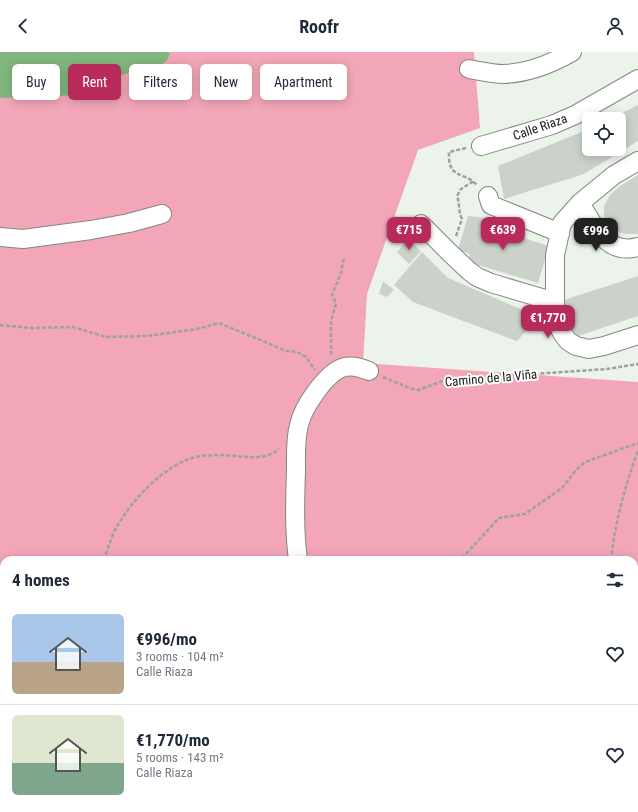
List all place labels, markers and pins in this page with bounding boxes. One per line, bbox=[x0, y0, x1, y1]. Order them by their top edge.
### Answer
pin: €715 bbox=[385, 217, 433, 251]
pin: €639 bbox=[479, 217, 527, 251]
pin: €996 bbox=[572, 218, 620, 252]
pin: €1,770 bbox=[515, 305, 581, 339]

